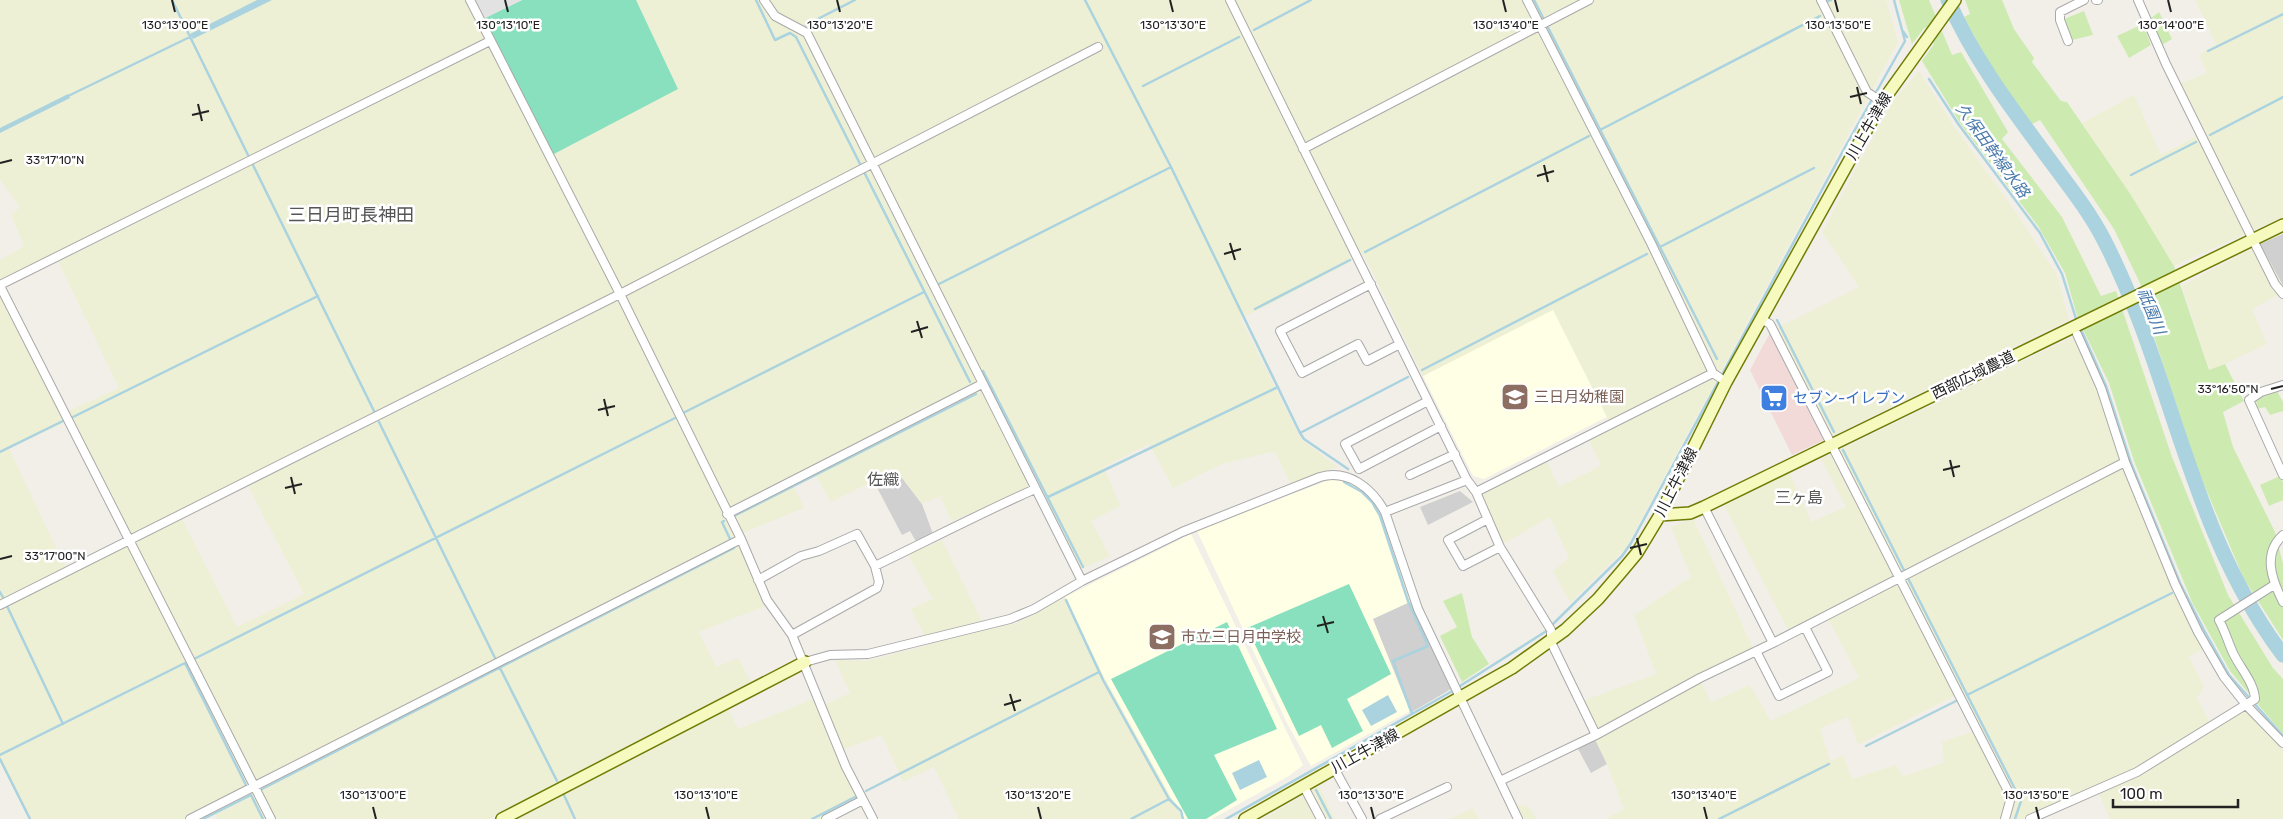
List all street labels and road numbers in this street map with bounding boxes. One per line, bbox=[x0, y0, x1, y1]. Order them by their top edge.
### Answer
street label: 川上牛津線 bbox=[1842, 89, 1896, 163]
street label: 西部広域農道 bbox=[1929, 347, 2017, 403]
street label: 川上牛津線 bbox=[1651, 444, 1701, 520]
street label: 川上牛津線 bbox=[1328, 725, 1402, 777]

